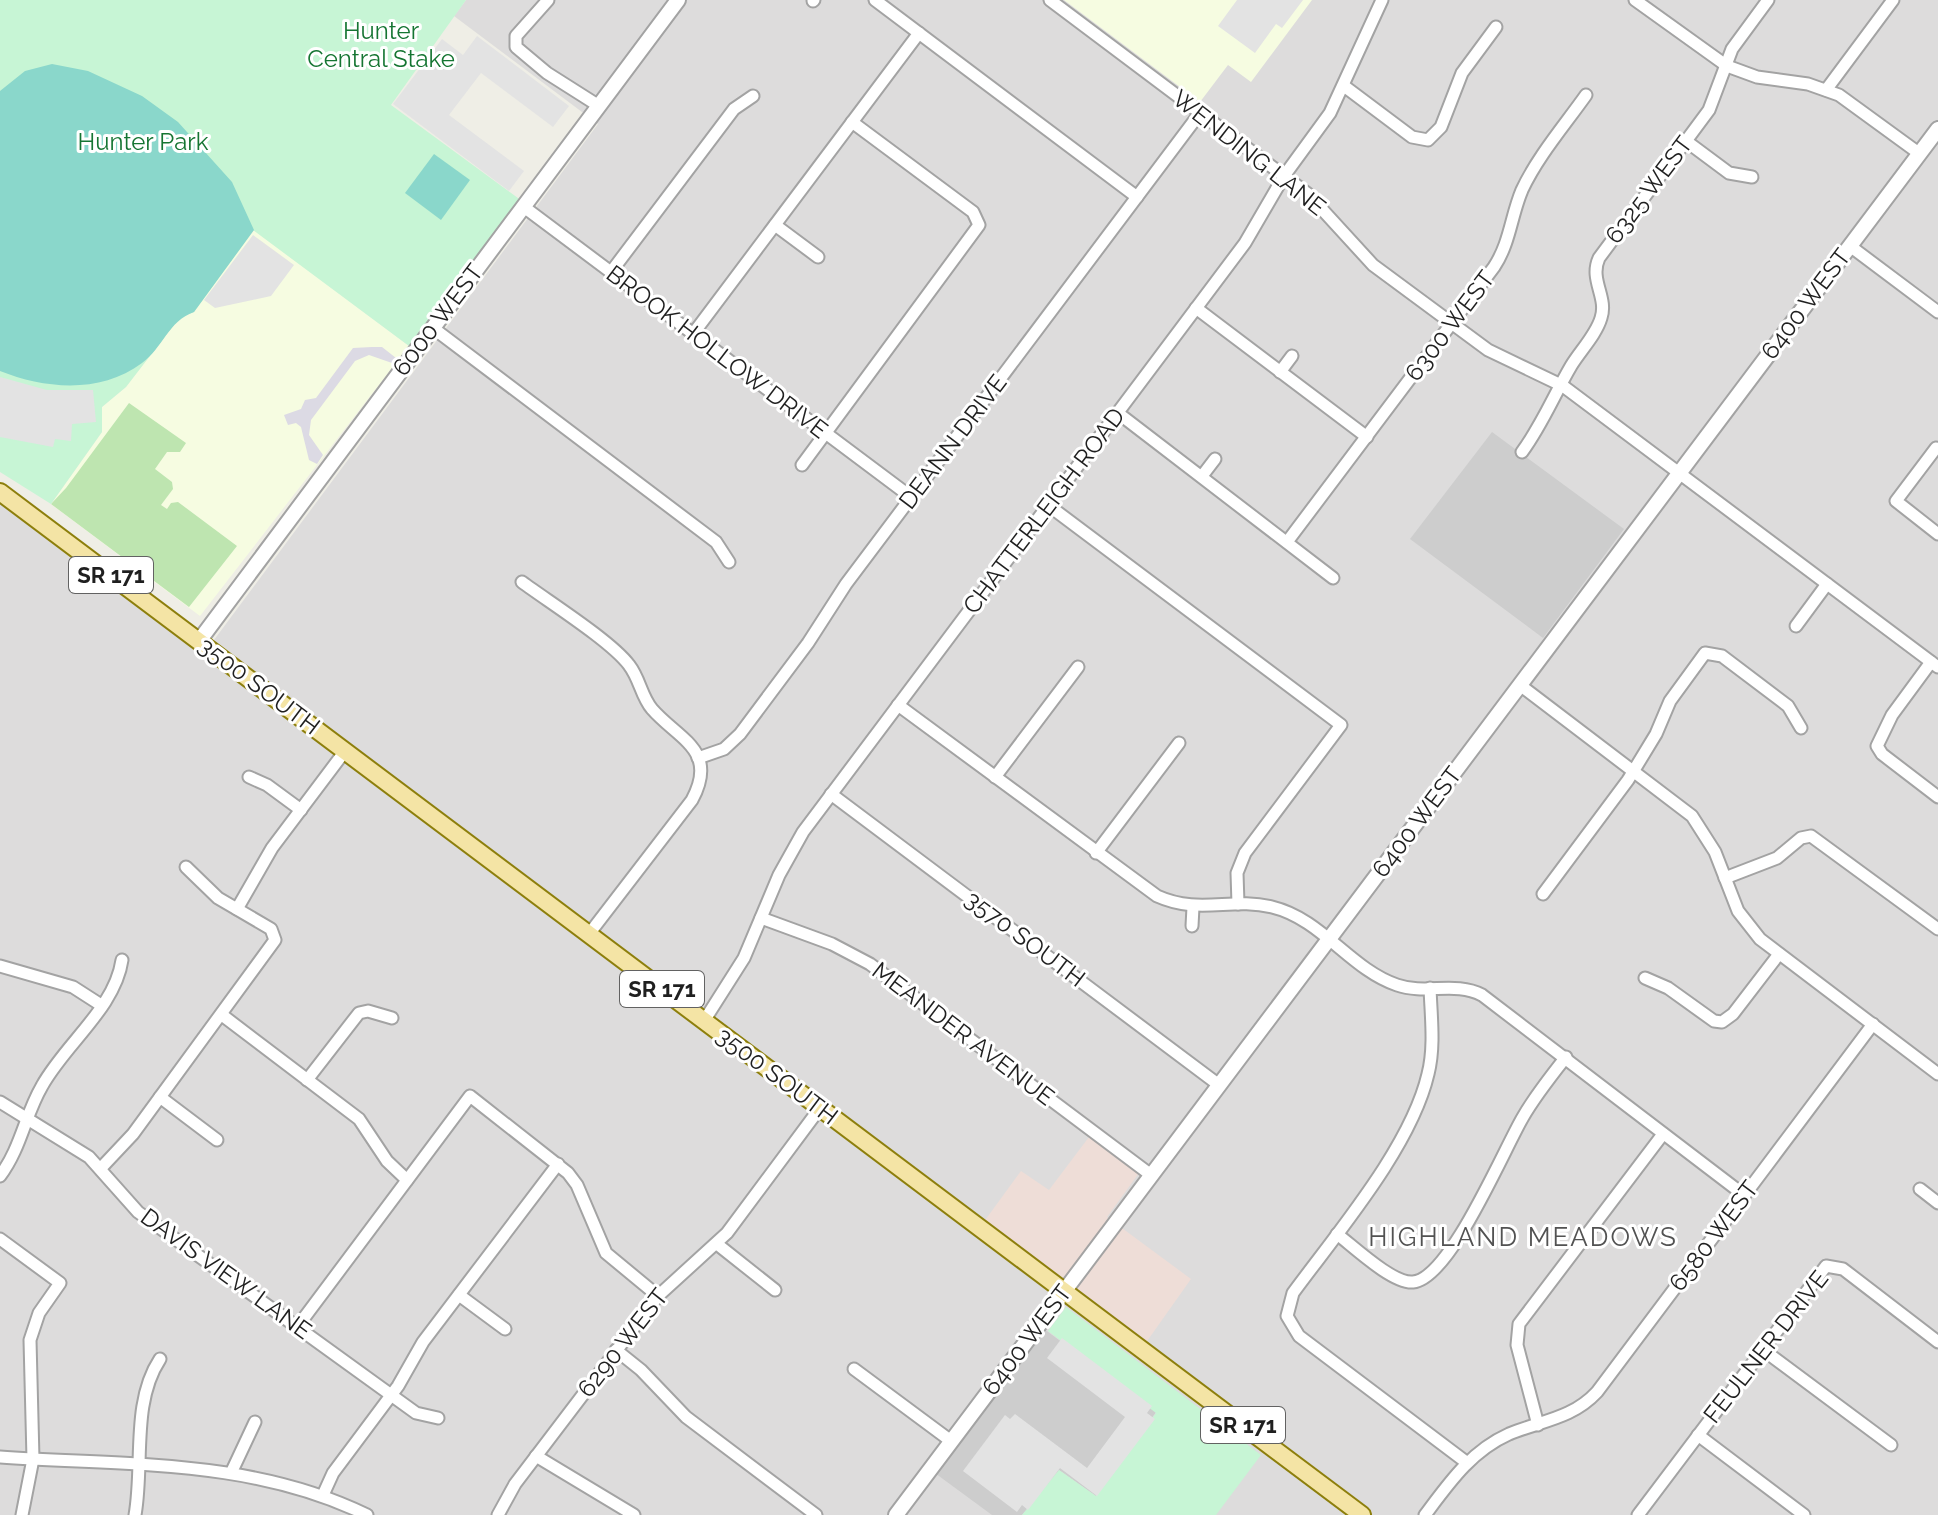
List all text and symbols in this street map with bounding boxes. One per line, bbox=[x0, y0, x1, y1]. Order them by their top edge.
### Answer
park label: Hunter Central Stake bbox=[307, 16, 455, 73]
street label: WENDING LANE bbox=[1167, 84, 1332, 221]
park label: Hunter Park bbox=[78, 127, 209, 156]
street label: 6325 WEST bbox=[1599, 130, 1699, 249]
street label: 6400 WEST bbox=[1755, 242, 1857, 365]
street label: 6000 WEST bbox=[386, 258, 489, 381]
street label: BROOK HOLLOW DRIVE bbox=[601, 259, 834, 444]
street label: 6300 WEST bbox=[1399, 264, 1501, 387]
street label: DEANN DRIVE bbox=[893, 369, 1013, 515]
street label: CHATTERLEIGH ROAD bbox=[957, 402, 1131, 619]
road number: SR 171 bbox=[69, 557, 153, 593]
street label: 3500 SOUTH bbox=[193, 631, 326, 741]
street label: 6400 WEST bbox=[1366, 760, 1468, 883]
street label: 3570 SOUTH bbox=[960, 884, 1091, 993]
street label: MEANDER AVENUE bbox=[867, 956, 1060, 1111]
road number: SR 171 bbox=[620, 971, 704, 1007]
street label: 3500 SOUTH bbox=[711, 1021, 844, 1131]
street label: 6580 WEST bbox=[1663, 1175, 1765, 1297]
street label: DAVIS VIEW LANE bbox=[135, 1202, 317, 1345]
district label: HIGHLAND MEADOWS bbox=[1368, 1222, 1678, 1252]
street label: FEULNER DRIVE bbox=[1697, 1265, 1834, 1429]
street label: 6400 WEST bbox=[976, 1278, 1078, 1401]
street label: 6290 WEST bbox=[571, 1282, 674, 1403]
road number: SR 171 bbox=[1201, 1407, 1285, 1443]

